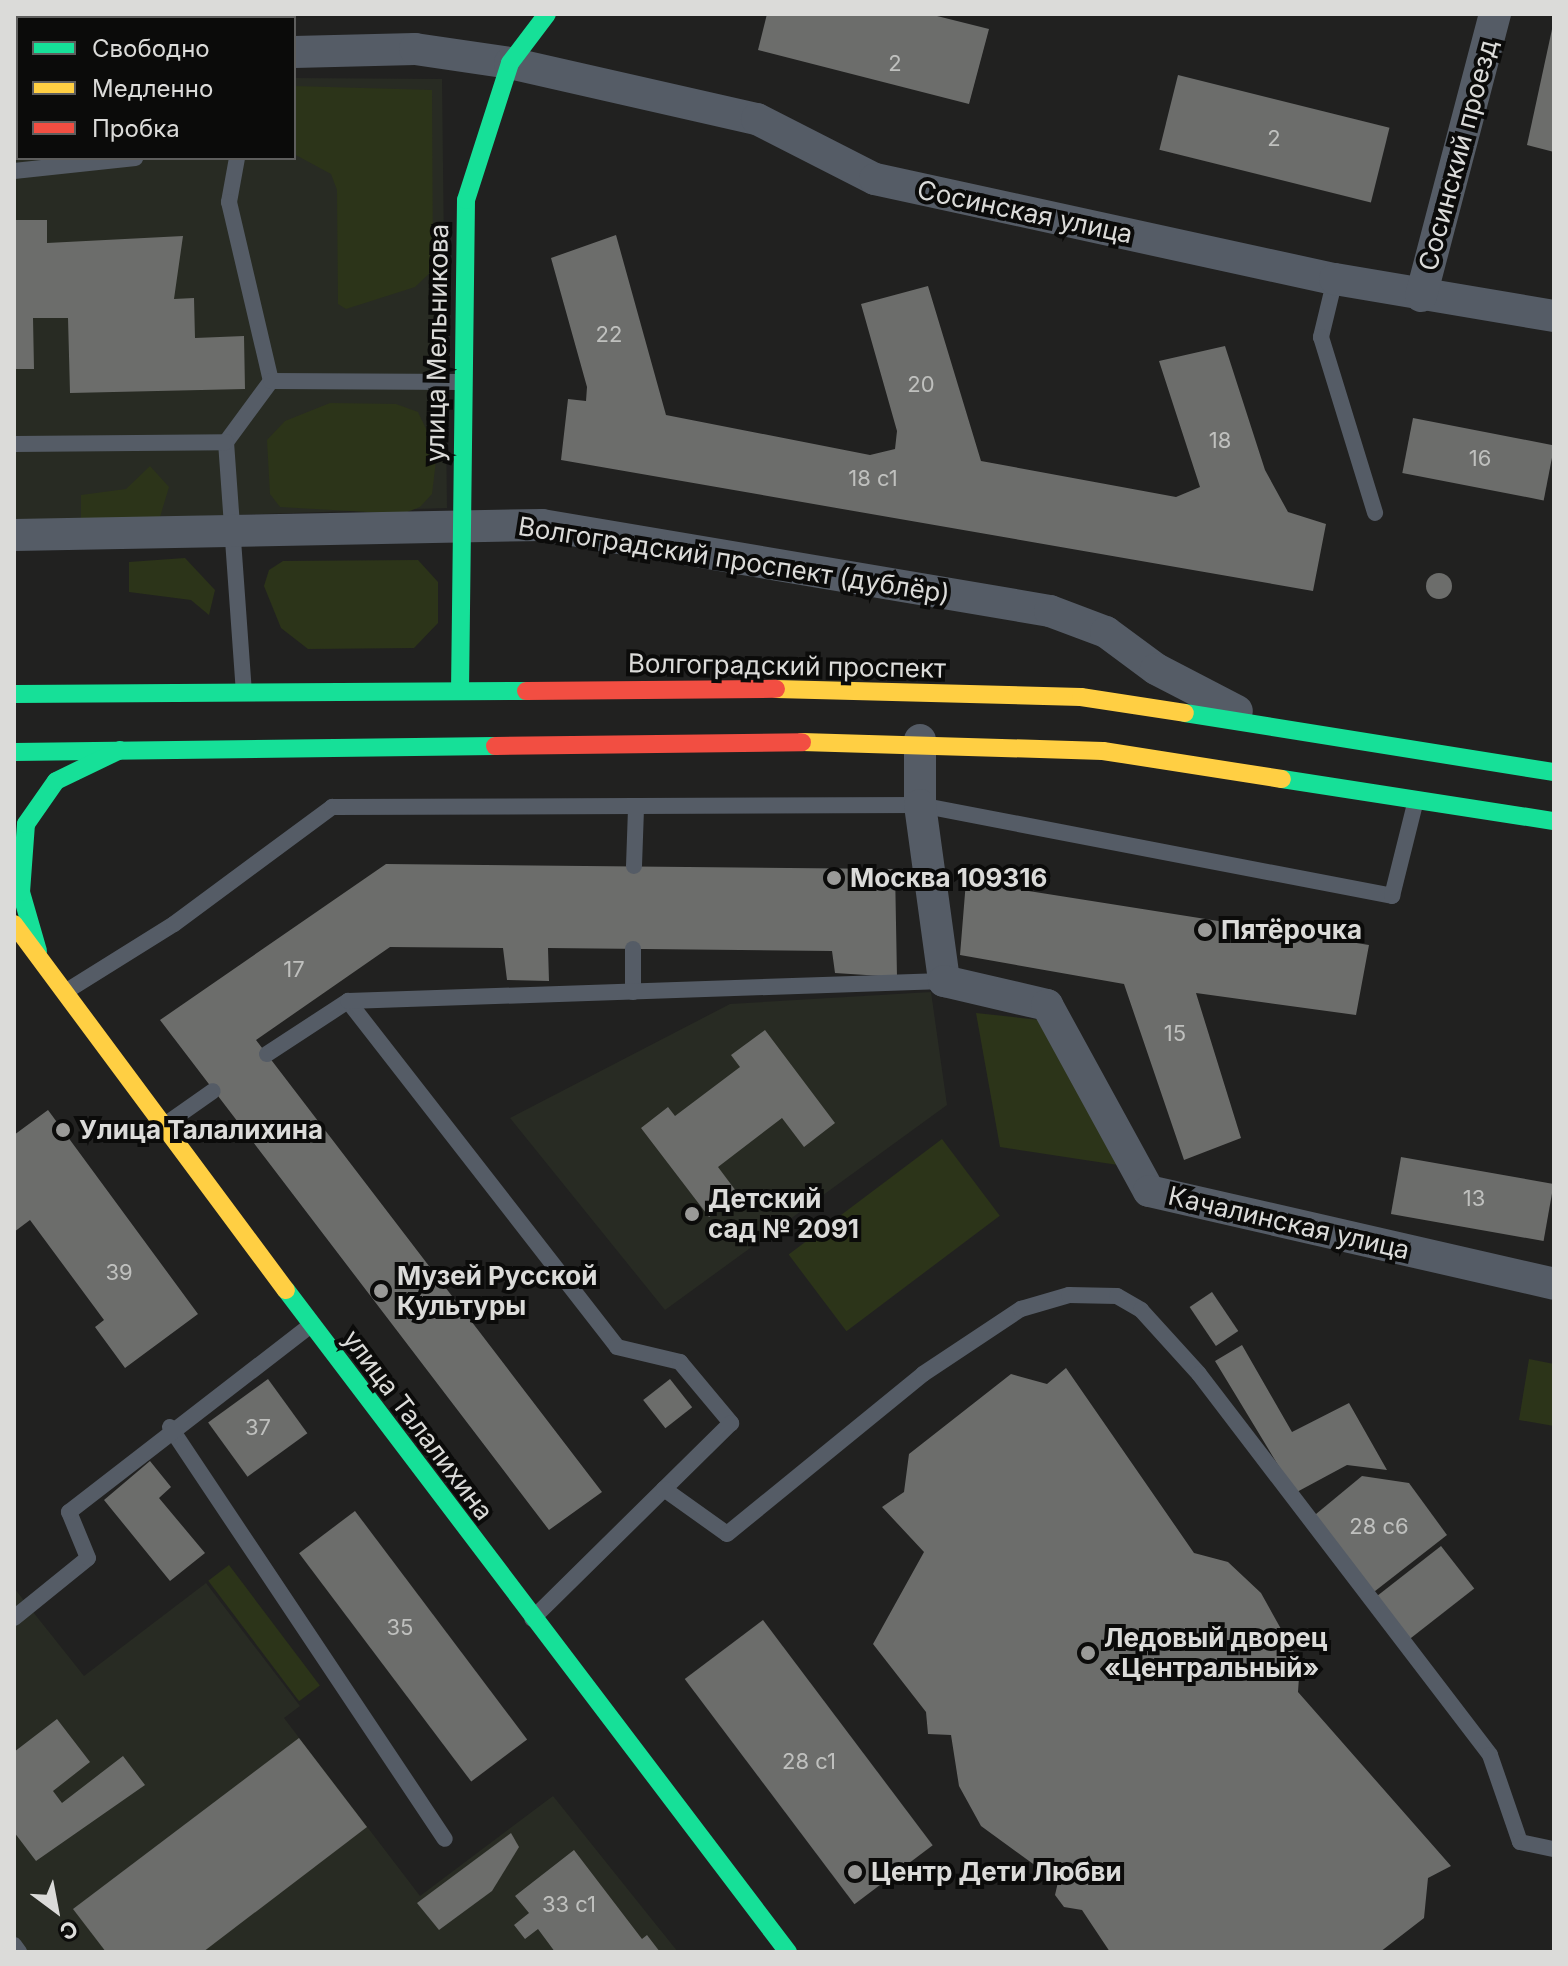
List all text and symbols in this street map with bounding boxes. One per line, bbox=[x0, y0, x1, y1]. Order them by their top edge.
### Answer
legend bbox=[16, 16, 296, 160]
text: Свободно bbox=[92, 34, 210, 63]
street label: Сосинский проезд bbox=[1412, 36, 1504, 274]
house number: 2 bbox=[888, 51, 902, 77]
text: Медленно bbox=[92, 74, 213, 103]
text: Пробка bbox=[92, 114, 180, 143]
house number: 2 bbox=[1267, 126, 1281, 152]
street label: Сосинская улица bbox=[914, 174, 1136, 250]
street label: улица Мельникова bbox=[419, 224, 455, 462]
house number: 22 bbox=[596, 322, 622, 348]
house number: 20 bbox=[907, 372, 935, 398]
house number: 18 bbox=[1209, 428, 1231, 454]
house number: 16 bbox=[1469, 446, 1491, 472]
house number: 18 с1 bbox=[848, 466, 898, 492]
street label: Волгоградский проспект (дублёр) bbox=[516, 510, 952, 610]
street label: Волгоградский проспект bbox=[628, 648, 946, 684]
place label: Москва 109316 bbox=[850, 862, 1047, 894]
marker: Москва 109316 bbox=[825, 869, 843, 887]
place label: Пятёрочка bbox=[1221, 914, 1362, 946]
marker: Пятёрочка bbox=[1196, 921, 1214, 939]
house number: 17 bbox=[283, 957, 305, 983]
house number: 15 bbox=[1164, 1021, 1186, 1047]
place label: Улица Талалихина bbox=[79, 1114, 323, 1146]
marker: Улица Талалихина bbox=[54, 1121, 72, 1139]
street label: Качалинская улица bbox=[1165, 1180, 1413, 1266]
place label: Детский сад № 2091 bbox=[708, 1183, 859, 1244]
house number: 13 bbox=[1463, 1186, 1485, 1212]
marker: Детский сад № 2091 bbox=[683, 1205, 701, 1223]
house number: 39 bbox=[105, 1260, 133, 1286]
place label: Музей Русской Культуры bbox=[397, 1260, 597, 1322]
marker: Музей Русской Культуры bbox=[372, 1282, 390, 1300]
street label: улица Талалихина bbox=[336, 1324, 500, 1526]
house number: 37 bbox=[245, 1415, 271, 1441]
house number: 28 с6 bbox=[1349, 1514, 1409, 1540]
house number: 35 bbox=[387, 1615, 413, 1641]
place label: Ледовый дворец «Центральный» bbox=[1104, 1622, 1328, 1684]
marker: Ледовый дворец «Центральный» bbox=[1079, 1644, 1097, 1662]
house number: 28 с1 bbox=[782, 1749, 836, 1775]
place label: Центр Дети Любви bbox=[871, 1856, 1122, 1888]
marker: Центр Дети Любви bbox=[846, 1863, 864, 1881]
north arrow bbox=[16, 1870, 96, 1950]
house number: 33 с1 bbox=[542, 1892, 596, 1918]
text: С bbox=[55, 1915, 83, 1946]

